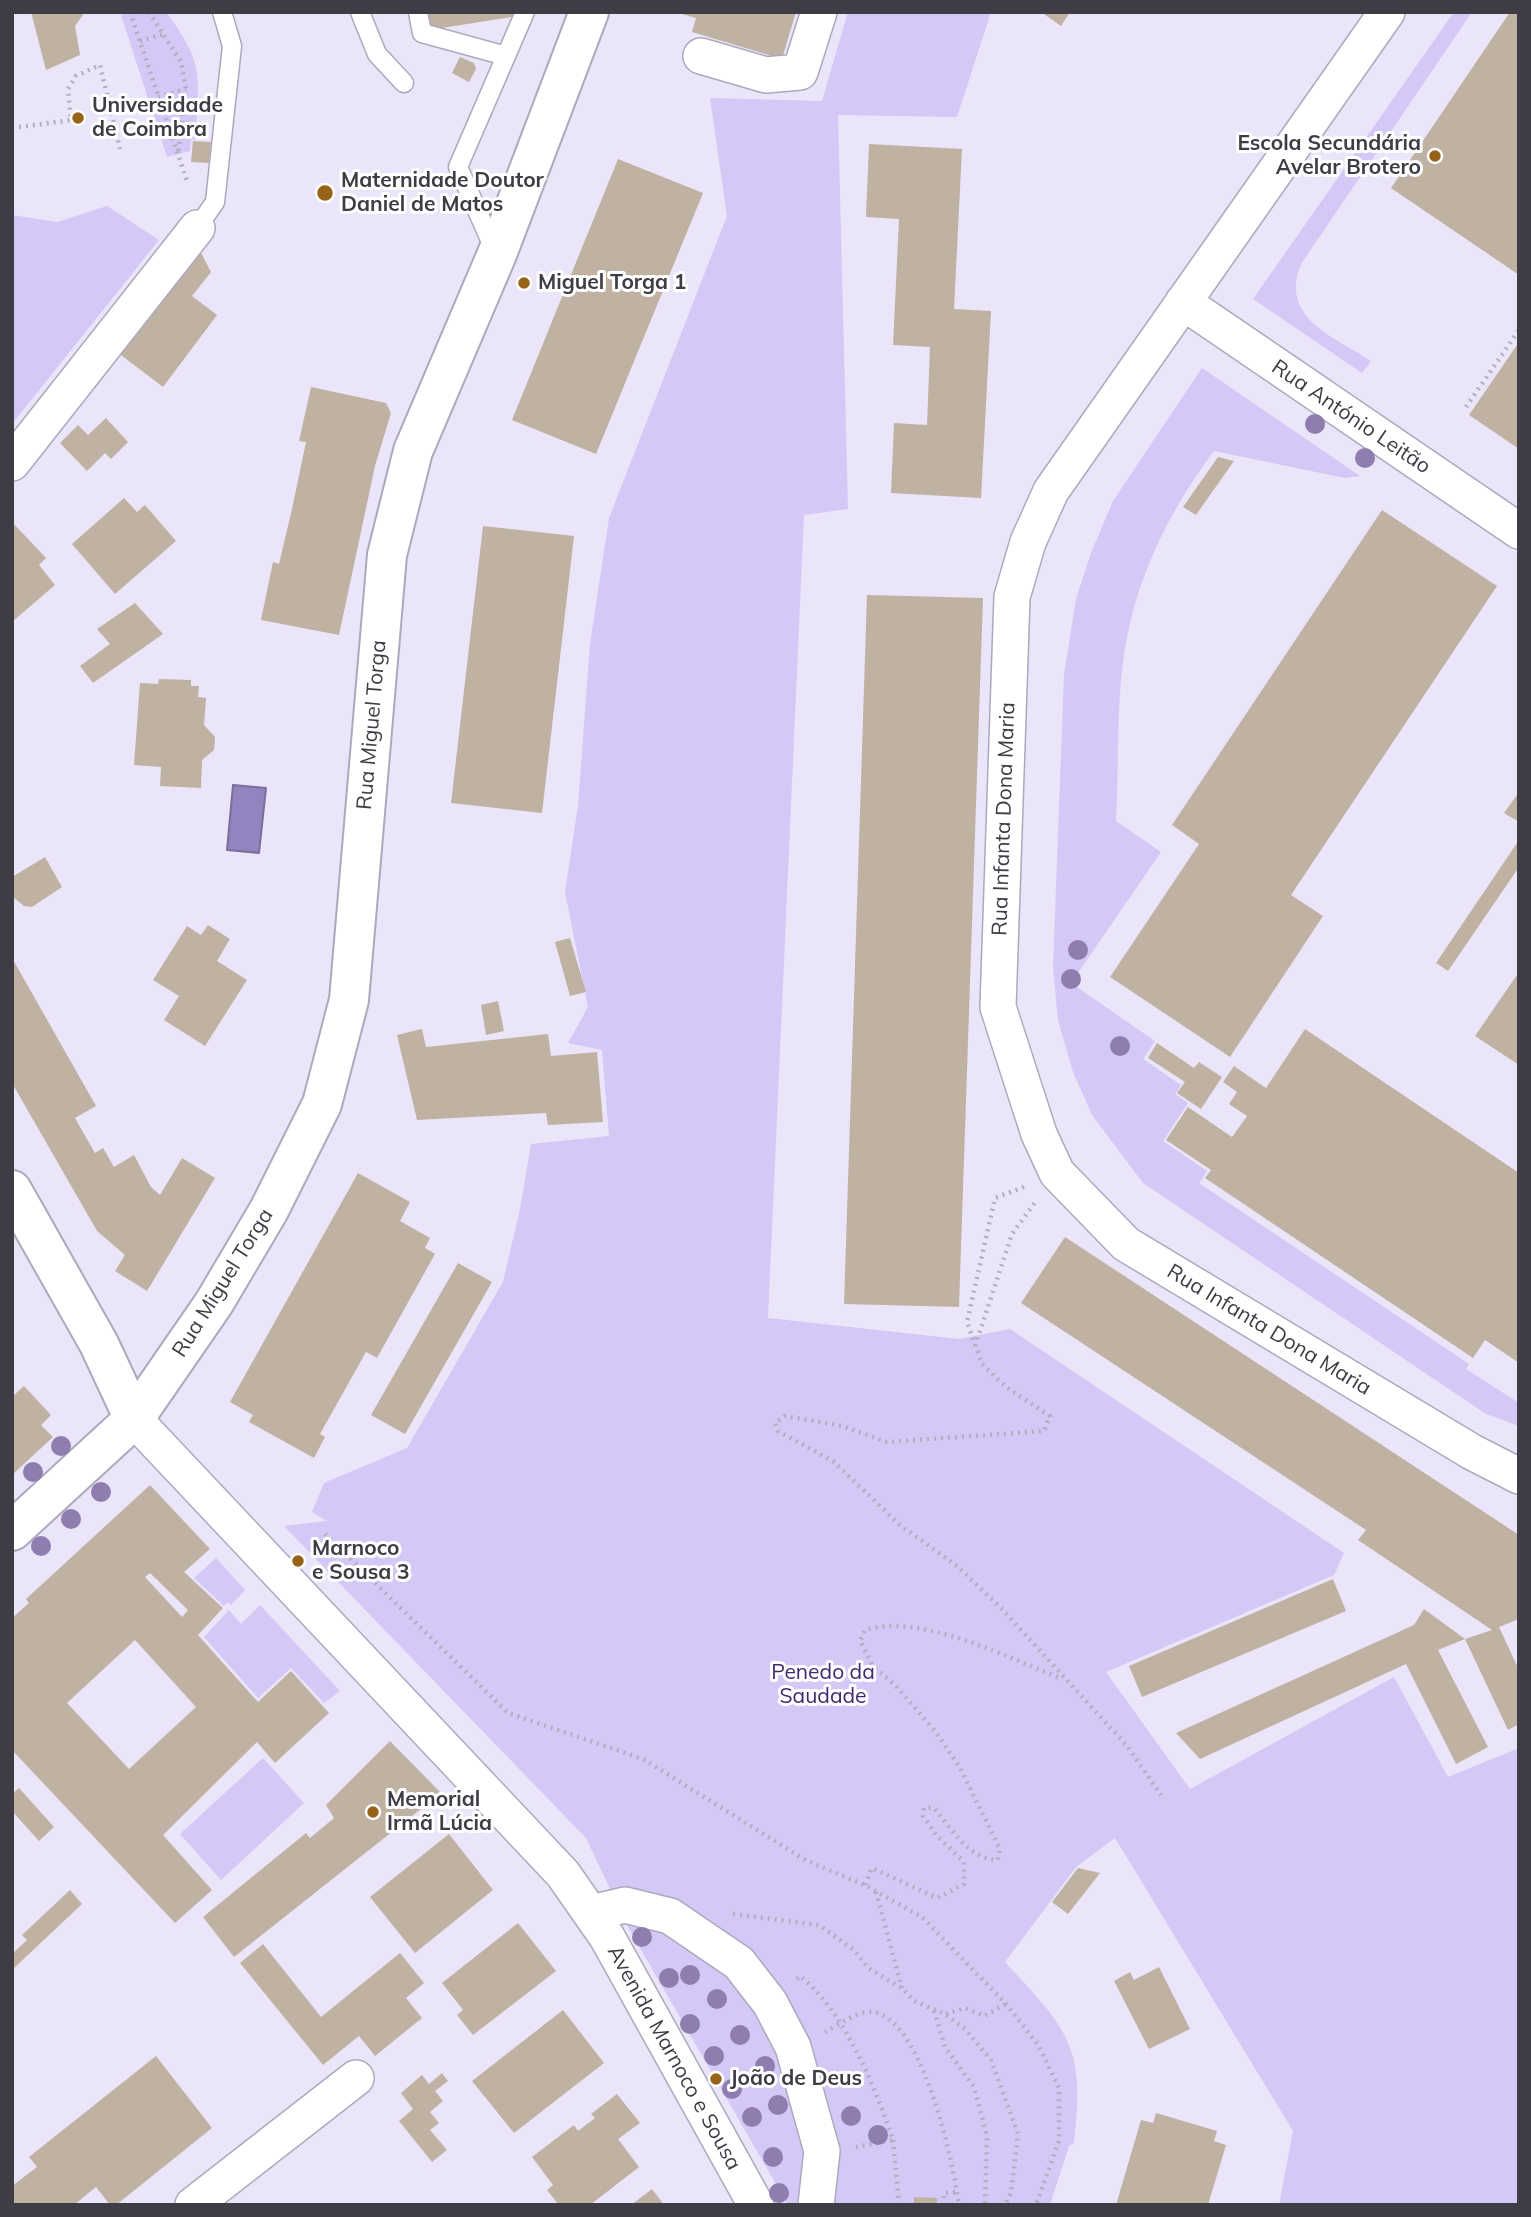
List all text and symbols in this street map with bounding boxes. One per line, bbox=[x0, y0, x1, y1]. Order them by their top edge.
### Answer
place label: Universidade de Coimbra bbox=[92, 93, 223, 143]
marker: Universidade de Coimbra bbox=[70, 110, 86, 126]
place label: Escola Secundária Avelar Brotero bbox=[1237, 131, 1421, 181]
marker: Escola Secundária Avelar Brotero bbox=[1427, 148, 1443, 164]
place label: Maternidade Doutor Daniel de Matos bbox=[341, 168, 544, 218]
marker: Maternidade Doutor Daniel de Matos bbox=[315, 183, 335, 203]
place label: Miguel Torga 1 bbox=[538, 270, 686, 296]
marker: Miguel Torga 1 bbox=[516, 275, 532, 291]
street label: Rua António Leitão bbox=[1267, 354, 1435, 480]
street label: Rua Miguel Torga bbox=[352, 639, 392, 811]
street label: Rua Infanta Dona Maria bbox=[987, 702, 1021, 936]
street label: Rua Miguel Torga bbox=[167, 1204, 279, 1362]
street label: Rua Infanta Dona Maria bbox=[1162, 1259, 1376, 1401]
place label: Marnoco e Sousa 3 bbox=[312, 1536, 410, 1586]
marker: Marnoco e Sousa 3 bbox=[290, 1553, 306, 1569]
park label: Penedo da Saudade bbox=[771, 1660, 875, 1710]
place label: Memorial Irmã Lúcia bbox=[387, 1787, 492, 1837]
marker: Memorial Irmã Lúcia bbox=[365, 1804, 381, 1820]
street label: Avenida Marnoco e Sousa bbox=[602, 1941, 746, 2175]
place label: João de Deus bbox=[730, 2066, 862, 2092]
marker: João de Deus bbox=[708, 2071, 724, 2087]

